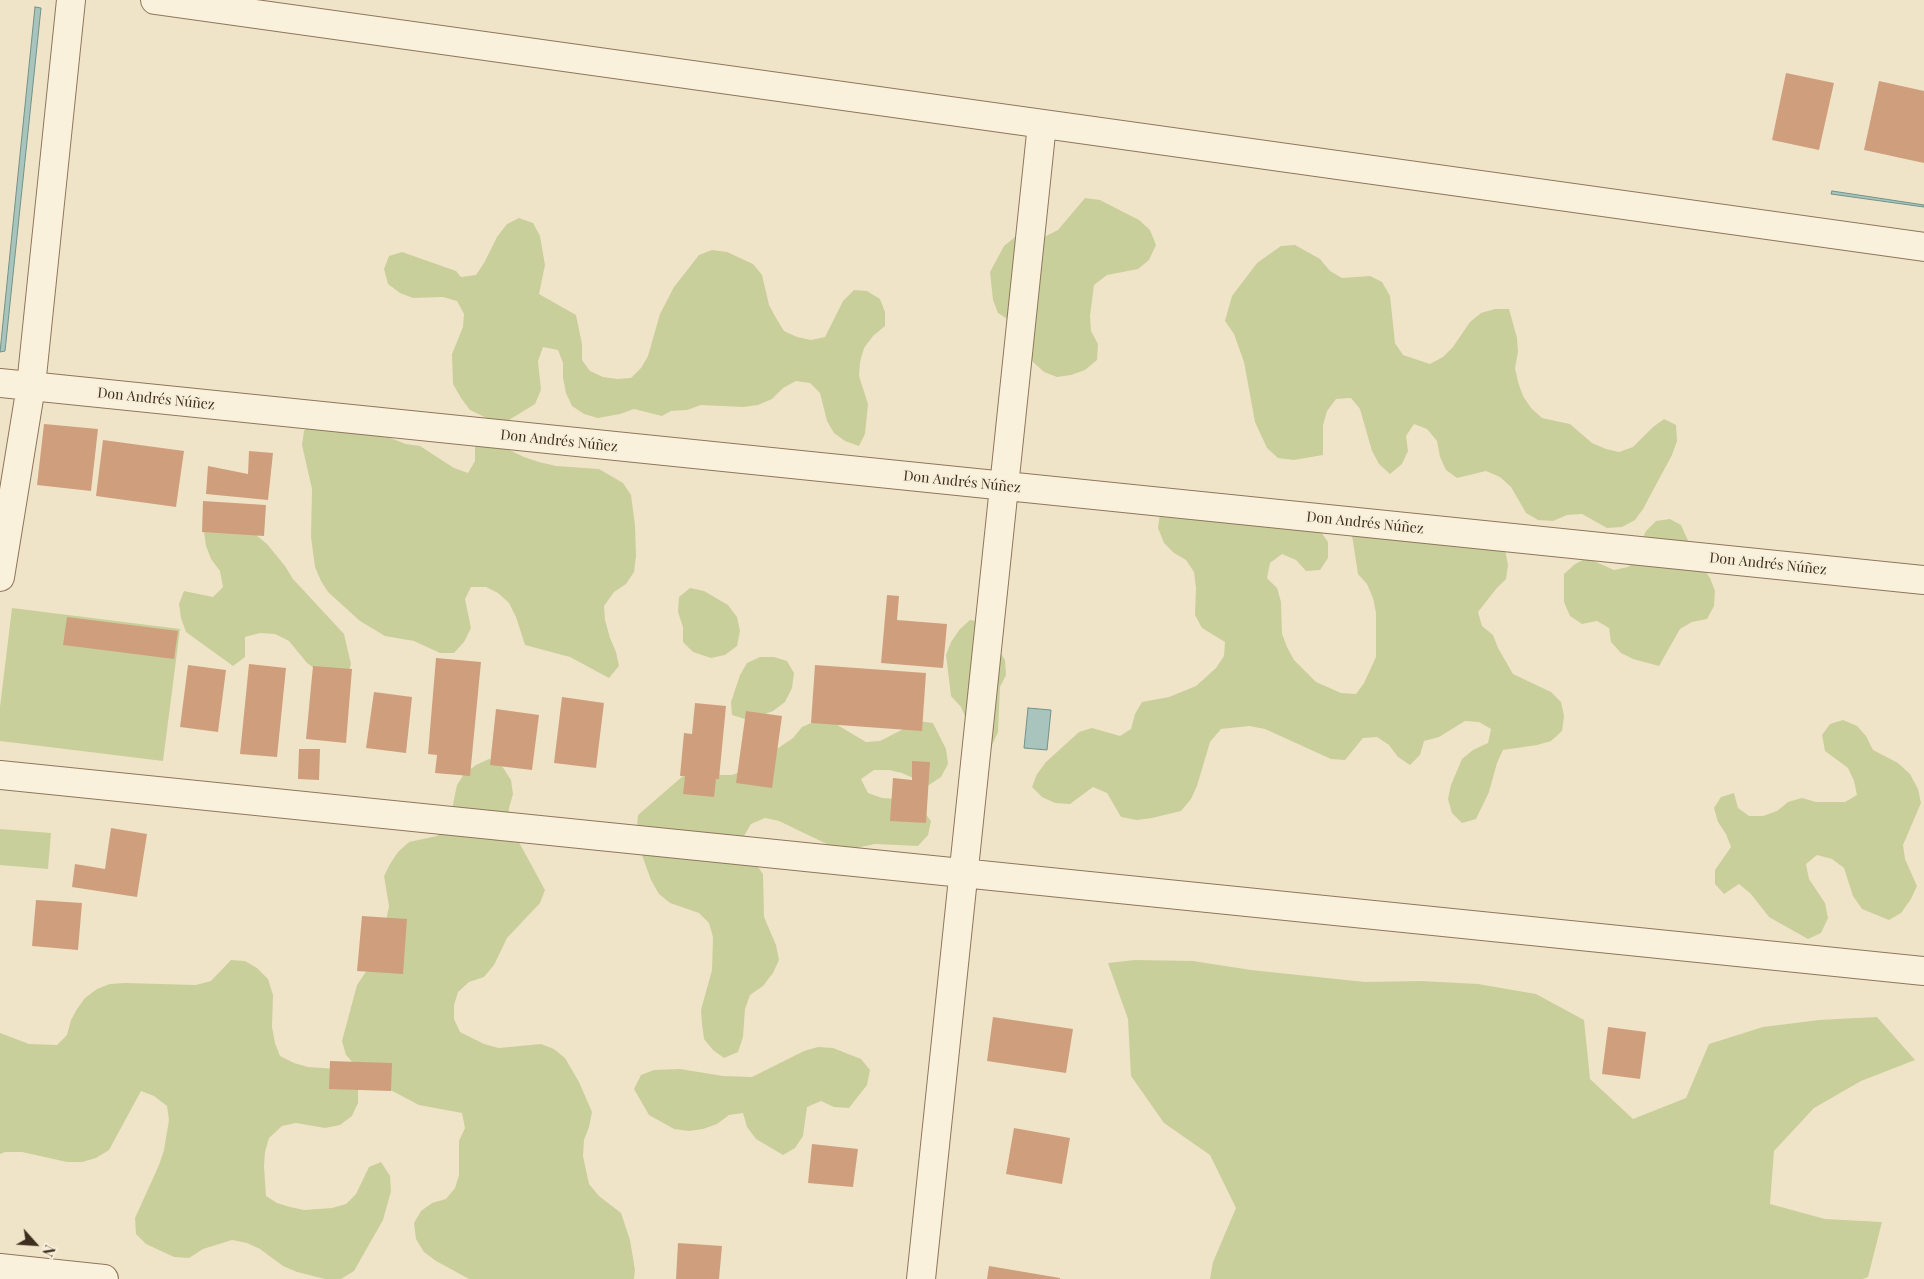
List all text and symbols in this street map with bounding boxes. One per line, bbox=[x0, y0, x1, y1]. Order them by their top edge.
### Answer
street label: Don Andrés Núñez bbox=[97, 384, 215, 414]
street label: Don Andrés Núñez bbox=[500, 426, 618, 456]
street label: Don Andrés Núñez bbox=[903, 467, 1021, 497]
street label: Don Andrés Núñez bbox=[1306, 508, 1424, 538]
street label: Don Andrés Núñez bbox=[1709, 549, 1827, 579]
north arrow bbox=[10, 1219, 60, 1269]
text: N bbox=[38, 1242, 60, 1259]

